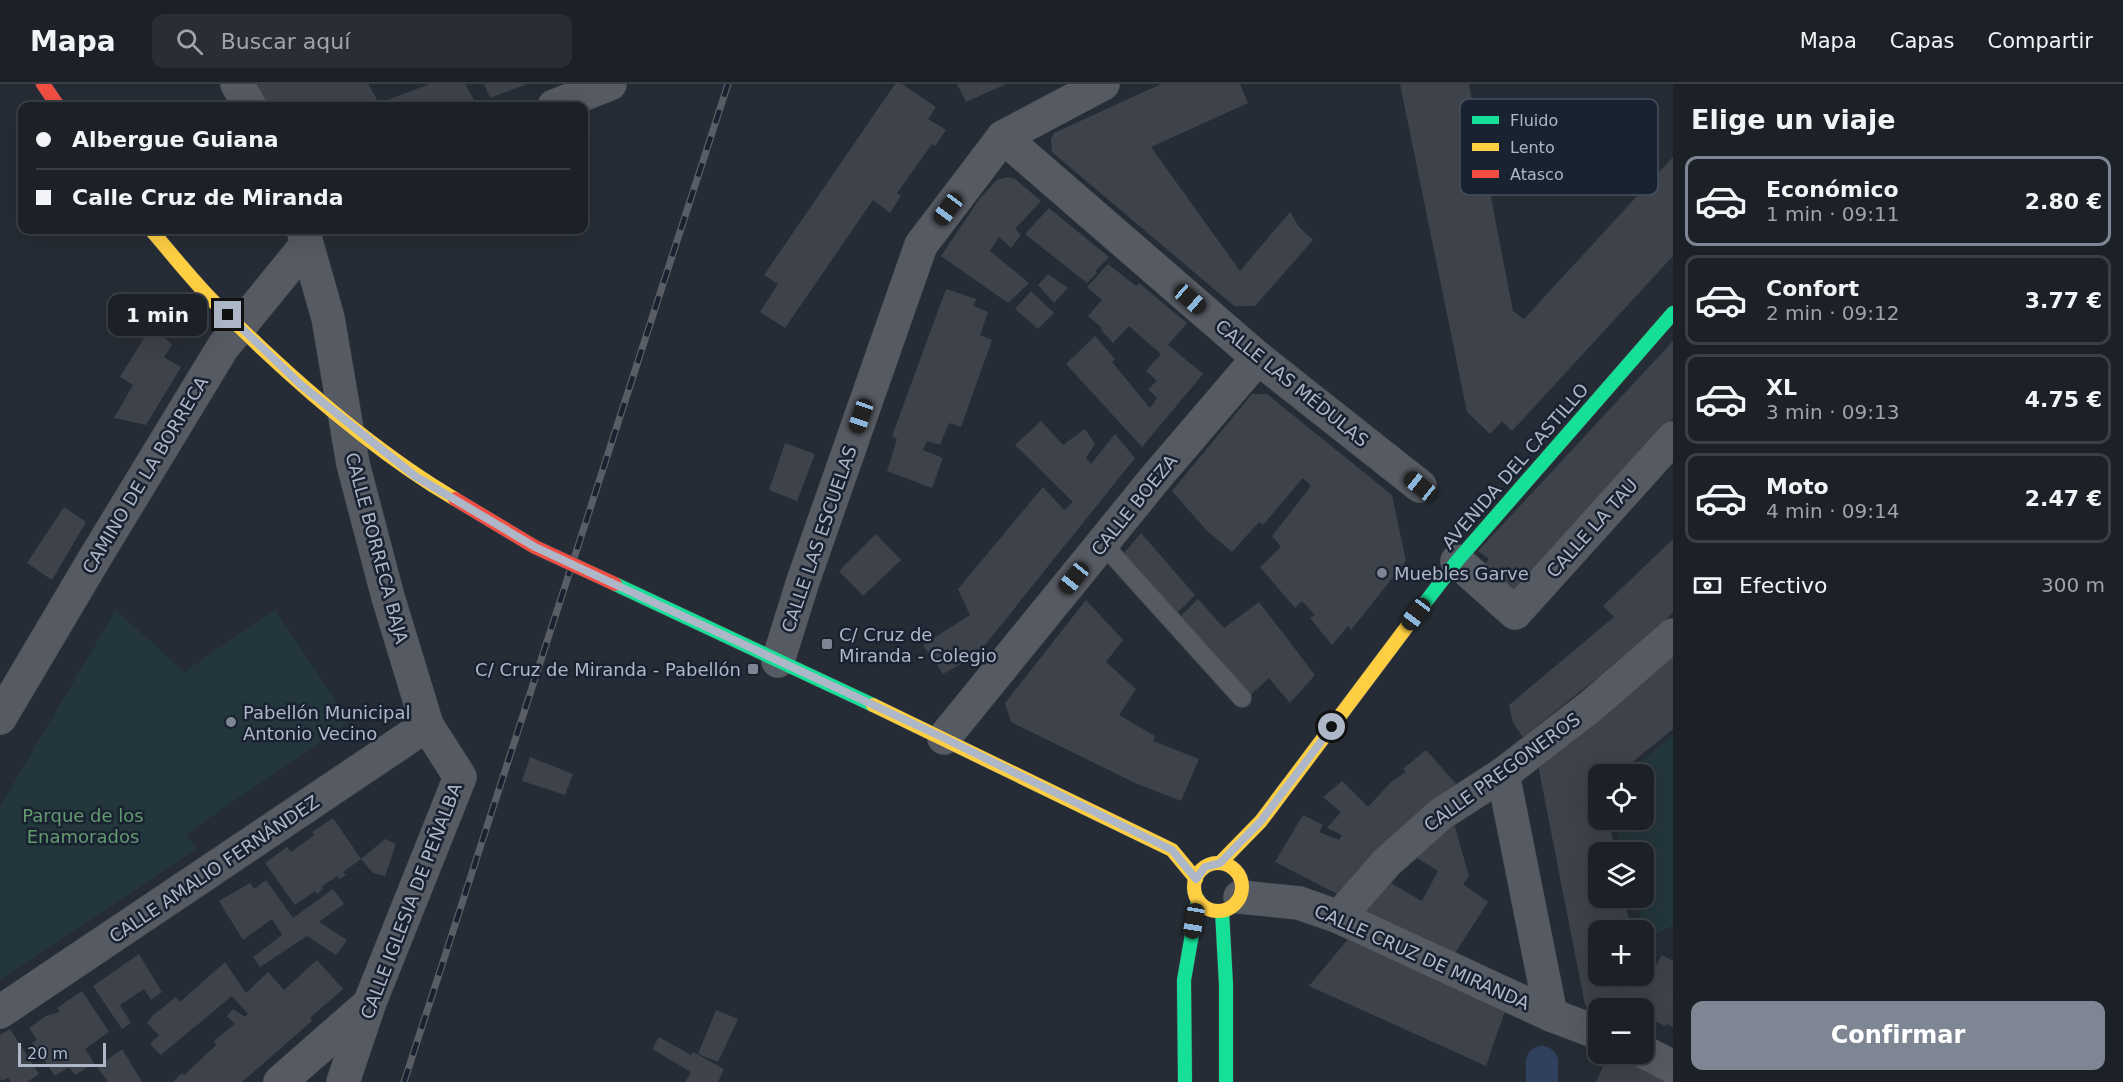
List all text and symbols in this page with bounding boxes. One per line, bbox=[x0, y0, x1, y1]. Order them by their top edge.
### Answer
search box bbox=[152, 14, 572, 68]
text: Mapa bbox=[30, 25, 116, 58]
icon: search bbox=[173, 25, 206, 58]
text: Buscar aquí bbox=[221, 29, 350, 54]
text: Mapa bbox=[1800, 29, 1857, 53]
text: Capas bbox=[1890, 29, 1954, 53]
text: Compartir bbox=[1987, 29, 2093, 53]
legend bbox=[1460, 99, 1658, 195]
text: Elige un viaje bbox=[1691, 104, 1895, 135]
text: Fluido bbox=[1510, 111, 1558, 130]
text: Albergue Guiana bbox=[72, 127, 279, 152]
text: Lento bbox=[1510, 138, 1555, 157]
text: Atasco bbox=[1510, 165, 1564, 184]
icon: car bbox=[1694, 174, 1748, 228]
text: Económico bbox=[1766, 177, 1899, 202]
text: Calle Cruz de Miranda bbox=[72, 185, 344, 210]
car bbox=[930, 189, 966, 229]
text: 2.80 € bbox=[2025, 189, 2102, 214]
text: 1 min · 09:11 bbox=[1766, 202, 1900, 226]
icon: car bbox=[1694, 273, 1748, 327]
text: Confort bbox=[1766, 276, 1859, 301]
car bbox=[1171, 280, 1209, 318]
text: 3.77 € bbox=[2025, 288, 2102, 313]
callout: 1 min bbox=[108, 294, 207, 336]
route end bbox=[214, 301, 241, 328]
text: 2 min · 09:12 bbox=[1766, 301, 1900, 325]
text: 1 min bbox=[126, 303, 189, 327]
street label: CALLE LAS MÉDULAS bbox=[1212, 315, 1372, 451]
street label: CAMINO DE LA BORRECA bbox=[78, 372, 213, 577]
icon: car bbox=[1694, 372, 1748, 426]
text: XL bbox=[1766, 375, 1797, 400]
street label: AVENIDA DEL CASTILLO bbox=[1437, 379, 1593, 553]
text: 4.75 € bbox=[2025, 387, 2102, 412]
car bbox=[847, 396, 875, 436]
text: 3 min · 09:13 bbox=[1766, 400, 1900, 424]
street label: CALLE LAS ESCUELAS bbox=[777, 443, 861, 635]
street label: CALLE BORRECA BAJA bbox=[341, 450, 413, 647]
street label: CALLE BOEZA bbox=[1087, 450, 1182, 560]
car bbox=[1400, 468, 1440, 504]
icon: car bbox=[1694, 471, 1748, 525]
street label: CALLE LA TAU bbox=[1542, 474, 1642, 582]
text: Moto bbox=[1766, 474, 1829, 499]
text: 2.47 € bbox=[2025, 486, 2102, 511]
text: 4 min · 09:14 bbox=[1766, 499, 1900, 523]
car bbox=[1056, 558, 1092, 598]
place label: Muebles Garve bbox=[1394, 563, 1529, 584]
marker: Muebles Garve bbox=[1375, 566, 1389, 580]
icon: cash bbox=[1691, 569, 1724, 602]
text: Efectivo bbox=[1739, 573, 1828, 598]
text: 300 m bbox=[2041, 573, 2105, 597]
car bbox=[1398, 594, 1434, 634]
place label: C/ Cruz de Miranda - Colegio bbox=[839, 624, 997, 666]
marker: C/ Cruz de Miranda - Colegio bbox=[820, 637, 834, 651]
place label: C/ Cruz de Miranda - Pabellón bbox=[475, 659, 741, 680]
marker: C/ Cruz de Miranda - Pabellón bbox=[746, 662, 760, 676]
place label: Pabellón Municipal Antonio Vecino bbox=[243, 702, 410, 744]
street label: CALLE PREGONEROS bbox=[1420, 708, 1584, 836]
route start bbox=[1318, 713, 1345, 740]
marker: Pabellón Municipal Antonio Vecino bbox=[224, 715, 238, 729]
map controls bbox=[1588, 764, 1654, 1064]
button: locate bbox=[1588, 764, 1654, 830]
street label: CALLE IGLESIA DE PEÑALBA bbox=[356, 779, 466, 1022]
street label: CALLE AMALIO FERNÁNDEZ bbox=[105, 791, 323, 947]
park label: Parque de los Enamorados bbox=[22, 805, 144, 847]
button: layers bbox=[1588, 842, 1654, 908]
street label: CALLE CRUZ DE MIRANDA bbox=[1311, 900, 1533, 1014]
car bbox=[1182, 902, 1206, 940]
button: + bbox=[1588, 920, 1654, 986]
button: − bbox=[1588, 998, 1654, 1064]
button: Confirmar bbox=[1691, 1001, 2105, 1070]
scale bar bbox=[18, 1040, 106, 1068]
text: 20 m bbox=[27, 1044, 68, 1063]

